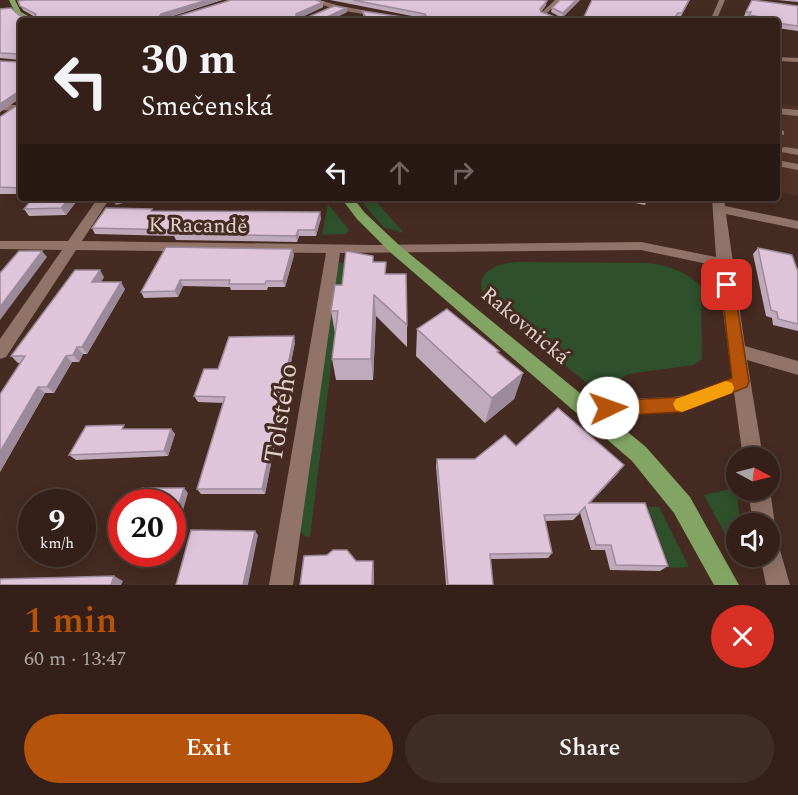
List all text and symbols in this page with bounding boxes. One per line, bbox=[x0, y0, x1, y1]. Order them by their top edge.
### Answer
text: 30 m bbox=[141, 29, 236, 92]
icon: left bbox=[42, 42, 120, 120]
text: Smečenská bbox=[141, 86, 273, 128]
icon: left bbox=[320, 156, 353, 189]
icon: ahead bbox=[383, 156, 416, 189]
icon: right bbox=[446, 156, 479, 189]
street label: K Racandě bbox=[148, 209, 248, 243]
pin bbox=[701, 259, 752, 310]
icon: arrive bbox=[710, 268, 743, 301]
street label: Rakovnická bbox=[474, 279, 577, 373]
street label: Tolstého bbox=[253, 361, 309, 465]
position arrow bbox=[576, 376, 640, 440]
north arrow bbox=[726, 447, 780, 501]
map controls bbox=[726, 447, 780, 567]
speed limit sign: 20 bbox=[108, 489, 186, 567]
text: 9 bbox=[49, 498, 65, 544]
button: sound bbox=[726, 513, 780, 567]
text: km/h bbox=[40, 532, 74, 555]
text: 1 min bbox=[24, 594, 117, 649]
button: close bbox=[711, 605, 774, 668]
text: 60 m · 13:47 bbox=[24, 644, 126, 674]
button: Exit bbox=[24, 714, 393, 783]
button: Share bbox=[405, 714, 774, 783]

